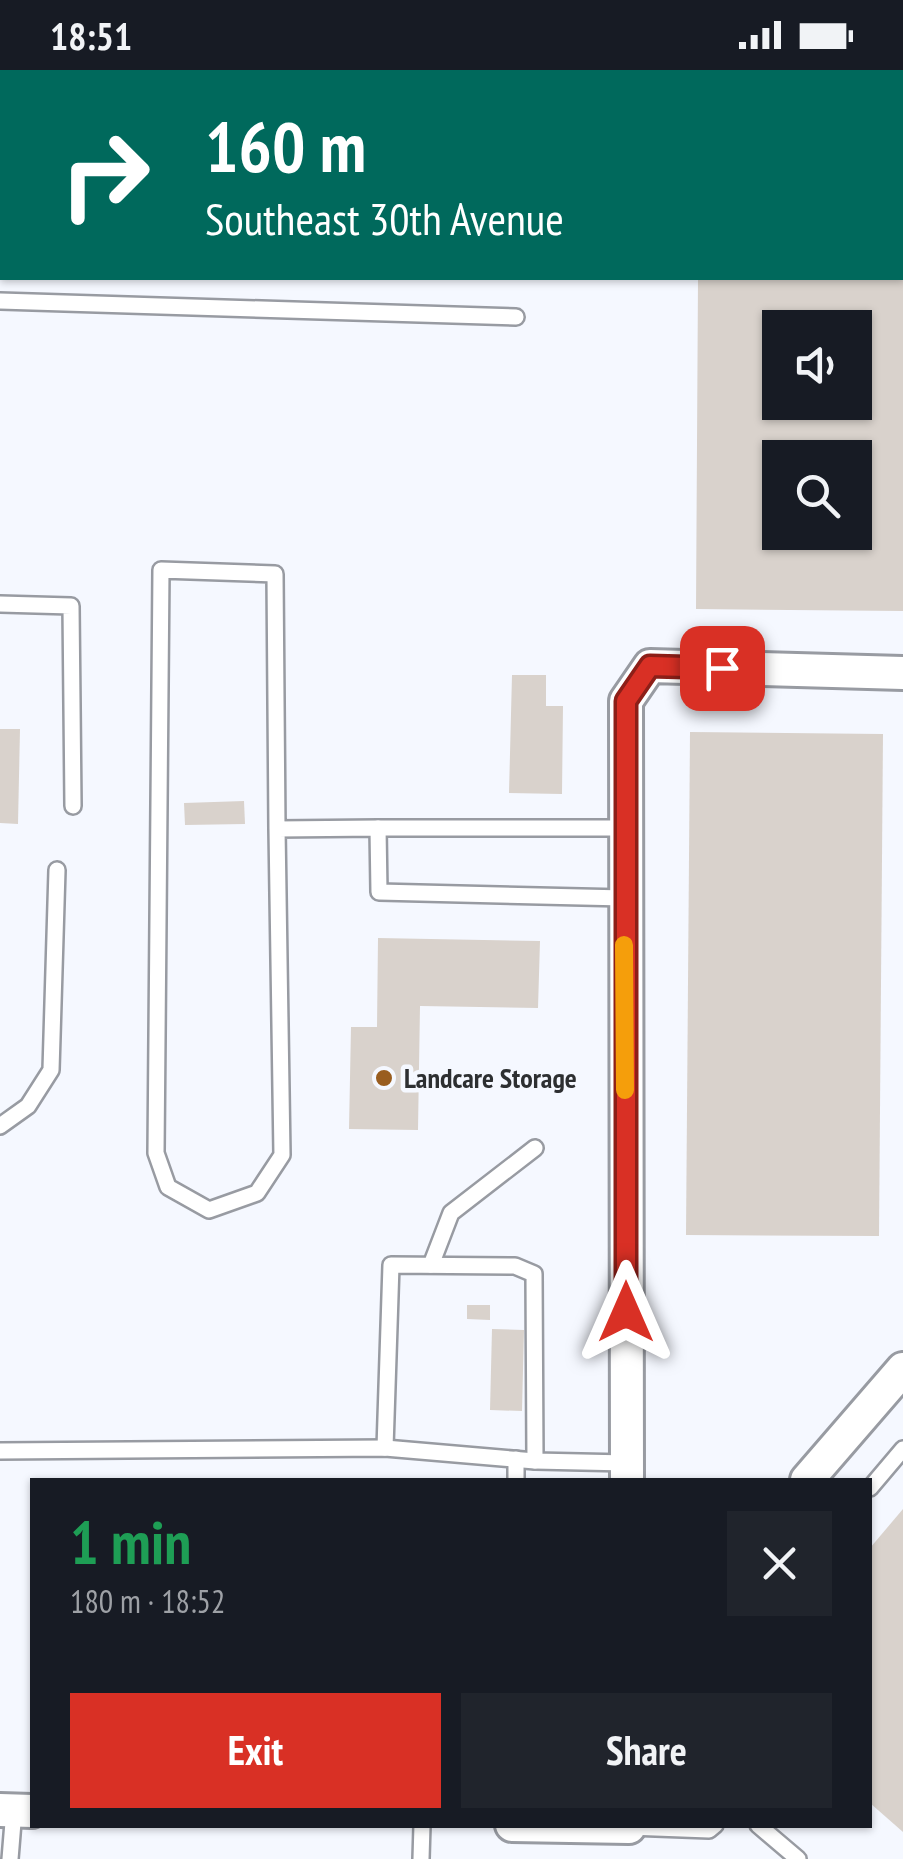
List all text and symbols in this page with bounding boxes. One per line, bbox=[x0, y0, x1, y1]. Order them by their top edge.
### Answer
text: 18:51 bbox=[50, 11, 132, 60]
text: 160 m bbox=[205, 101, 366, 191]
icon: right bbox=[40, 110, 170, 240]
text: Southeast 30th Avenue bbox=[205, 189, 564, 247]
map controls bbox=[762, 310, 872, 550]
button: sound bbox=[762, 310, 872, 420]
button: search bbox=[762, 440, 872, 550]
pin bbox=[680, 626, 765, 711]
icon: arrive bbox=[695, 641, 750, 696]
place label: Landcare Storage bbox=[404, 1059, 577, 1096]
marker: Landcare Storage bbox=[373, 1067, 395, 1089]
position arrow bbox=[574, 1260, 678, 1364]
text: 1 min bbox=[70, 1503, 191, 1581]
button: close bbox=[727, 1511, 832, 1616]
text: 180 m · 18:52 bbox=[70, 1580, 225, 1622]
button: Exit bbox=[70, 1693, 441, 1808]
button: Share bbox=[461, 1693, 832, 1808]

